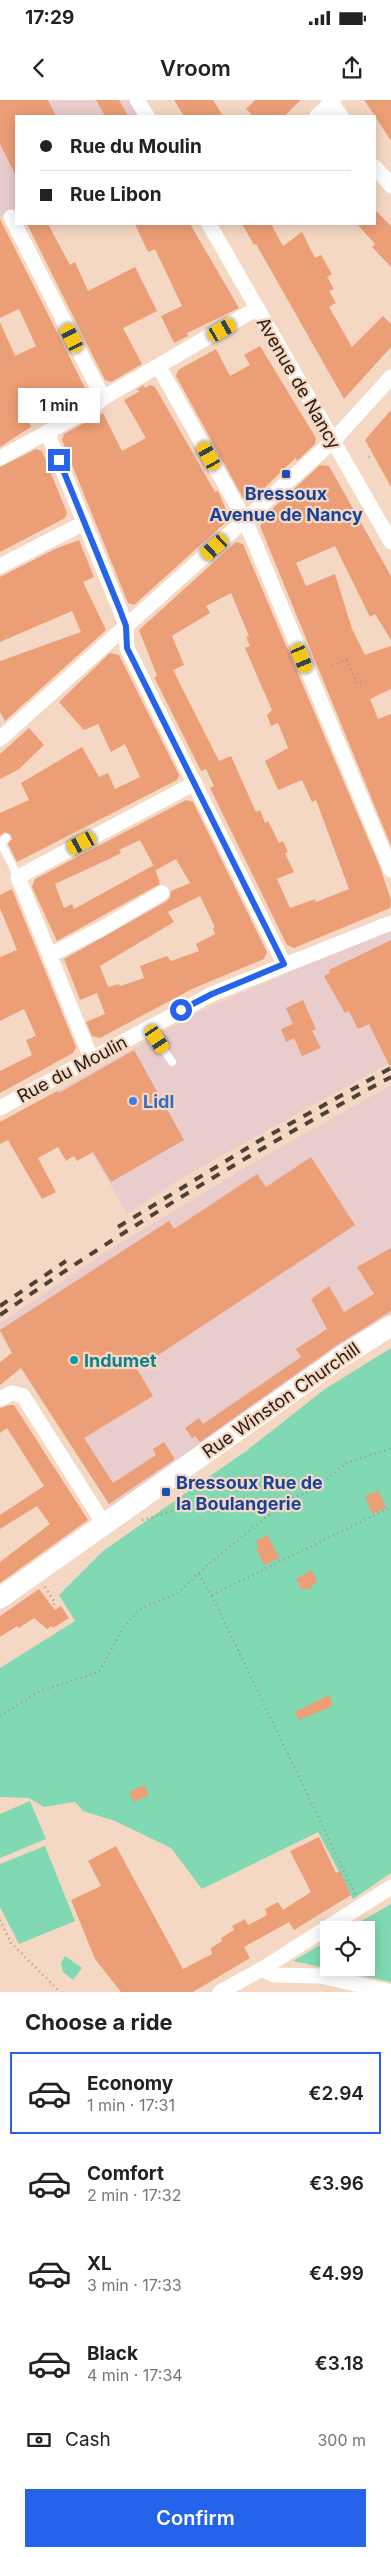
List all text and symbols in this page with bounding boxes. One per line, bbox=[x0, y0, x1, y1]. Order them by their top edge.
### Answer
text: 17:29 bbox=[25, 6, 74, 29]
icon: back bbox=[25, 54, 53, 82]
icon: share bbox=[338, 54, 366, 82]
text: Vroom bbox=[160, 55, 231, 81]
text: Rue du Moulin bbox=[70, 135, 202, 158]
text: Rue Libon bbox=[70, 183, 161, 206]
street label: Avenue de Nancy bbox=[253, 313, 345, 453]
car bbox=[205, 316, 238, 344]
car bbox=[58, 321, 85, 355]
callout: 1 min bbox=[18, 388, 100, 422]
text: 1 min bbox=[39, 395, 79, 415]
car bbox=[195, 439, 222, 473]
route end bbox=[48, 449, 70, 471]
marker: Bressoux Avenue de Nancy bbox=[280, 468, 292, 480]
place label: Bressoux Avenue de Nancy bbox=[209, 483, 363, 525]
car bbox=[198, 531, 231, 563]
car bbox=[289, 641, 314, 675]
car bbox=[65, 829, 98, 857]
route start bbox=[170, 999, 192, 1021]
car bbox=[142, 1022, 171, 1056]
street label: Rue du Moulin bbox=[13, 1031, 131, 1107]
place label: Lidl bbox=[143, 1091, 174, 1112]
marker: Lidl bbox=[127, 1095, 139, 1107]
street label: Rue Winston Churchill bbox=[198, 1338, 364, 1462]
place label: Indumet bbox=[84, 1350, 157, 1371]
marker: Indumet bbox=[68, 1354, 80, 1366]
place label: Bressoux Rue de la Boulangerie bbox=[176, 1472, 323, 1514]
marker: Bressoux Rue de la Boulangerie bbox=[160, 1486, 172, 1498]
map controls bbox=[320, 1921, 375, 1976]
button: locate bbox=[320, 1921, 375, 1976]
text: Choose a ride bbox=[25, 2009, 173, 2035]
icon: car bbox=[27, 2071, 72, 2116]
text: Economy bbox=[87, 2072, 173, 2095]
text: €2.94 bbox=[309, 2082, 364, 2105]
text: 1 min · 17:31 bbox=[87, 2095, 175, 2115]
icon: car bbox=[27, 2161, 72, 2206]
text: Comfort bbox=[87, 2162, 164, 2185]
text: €3.96 bbox=[309, 2172, 364, 2195]
text: 2 min · 17:32 bbox=[87, 2185, 181, 2205]
icon: car bbox=[27, 2251, 72, 2296]
text: XL bbox=[87, 2252, 112, 2275]
text: €4.99 bbox=[309, 2262, 364, 2285]
text: 3 min · 17:33 bbox=[87, 2275, 182, 2295]
icon: car bbox=[27, 2341, 72, 2386]
text: Black bbox=[87, 2342, 138, 2365]
text: €3.18 bbox=[315, 2352, 364, 2375]
text: 4 min · 17:34 bbox=[87, 2365, 183, 2385]
icon: cash bbox=[25, 2426, 53, 2454]
text: Cash bbox=[65, 2428, 111, 2451]
text: 300 m bbox=[317, 2430, 366, 2450]
button: Confirm bbox=[25, 2489, 366, 2547]

